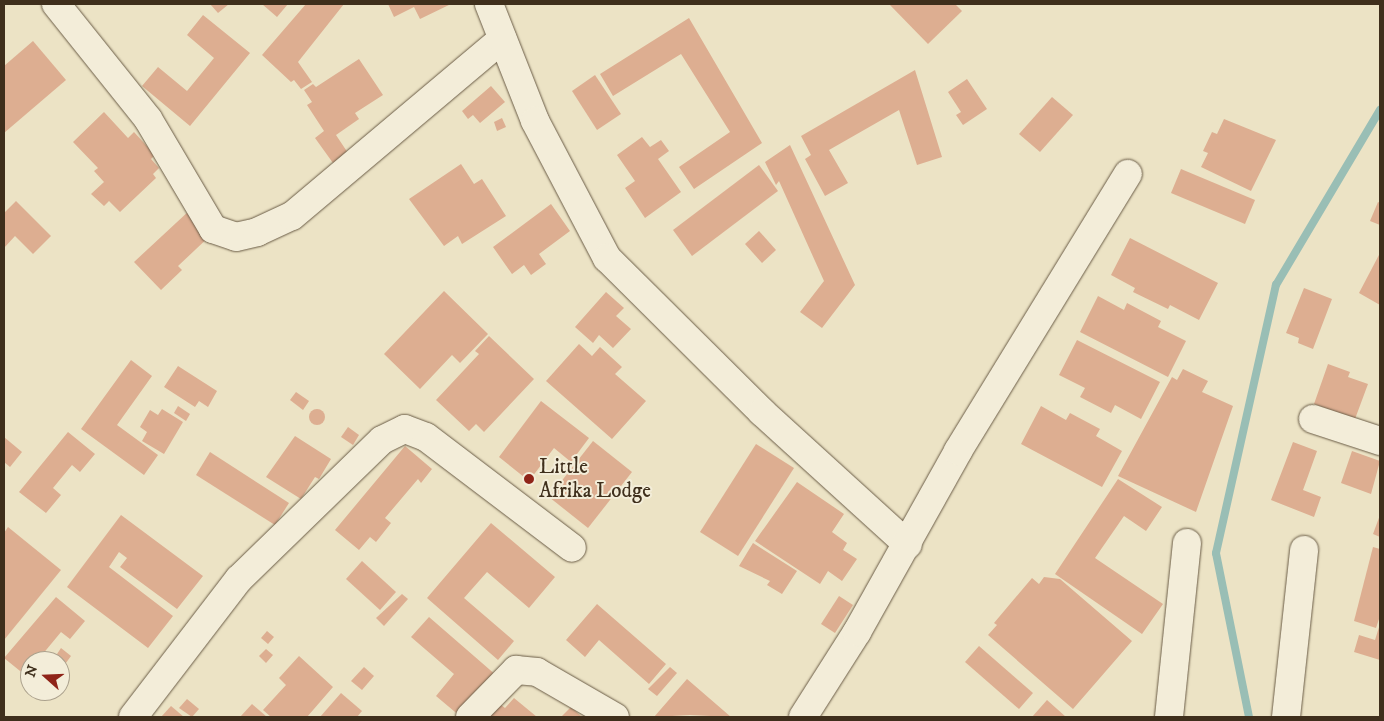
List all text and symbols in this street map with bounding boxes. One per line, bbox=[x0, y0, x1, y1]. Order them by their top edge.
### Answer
place label: Little Afrika Lodge bbox=[539, 454, 651, 504]
marker: Little Afrika Lodge bbox=[523, 473, 535, 485]
north arrow bbox=[20, 651, 70, 701]
text: N bbox=[21, 663, 42, 680]

